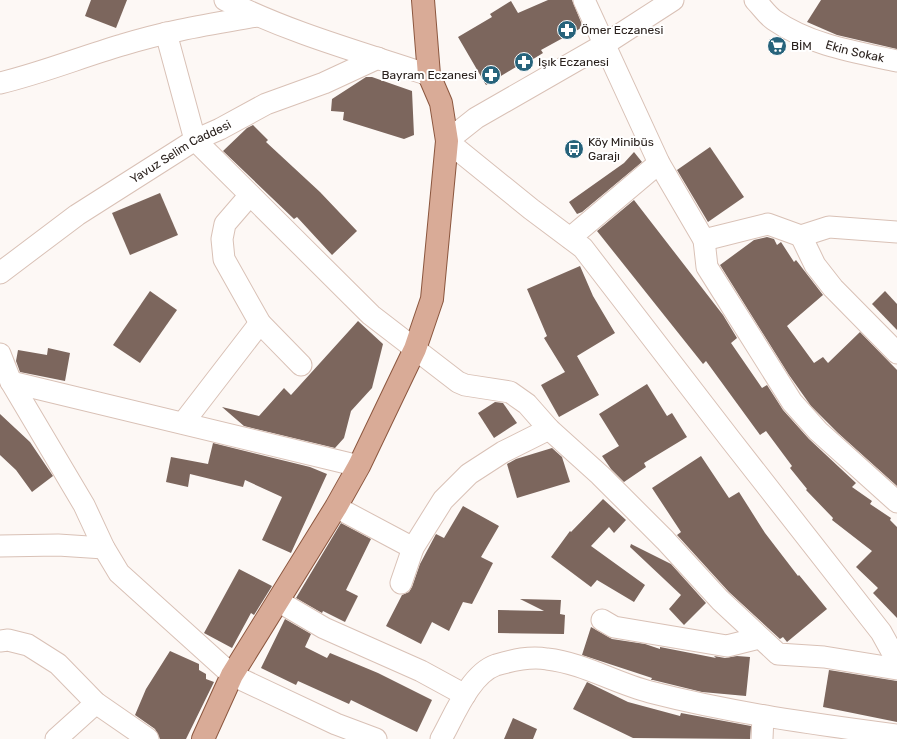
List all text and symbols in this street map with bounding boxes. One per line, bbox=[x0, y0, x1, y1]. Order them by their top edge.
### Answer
pharmacy icon: Ömer Eczanesi bbox=[556, 19, 578, 41]
place label: Ömer Eczanesi bbox=[581, 23, 663, 37]
supermarket icon: BİM bbox=[766, 35, 788, 57]
street label: Ekin Sokak bbox=[824, 38, 886, 65]
place label: BİM bbox=[791, 39, 812, 53]
pharmacy icon: Işık Eczanesi bbox=[513, 51, 535, 73]
place label: Işık Eczanesi bbox=[538, 55, 609, 69]
pharmacy icon: Bayram Eczanesi bbox=[480, 64, 502, 86]
place label: Bayram Eczanesi bbox=[382, 68, 477, 82]
street label: Yavuz Selim Caddesi bbox=[128, 117, 234, 186]
place label: Köy Minibüs Garajı bbox=[588, 135, 654, 163]
bus stop icon: Köy Minibüs Garajı bbox=[563, 138, 585, 160]

